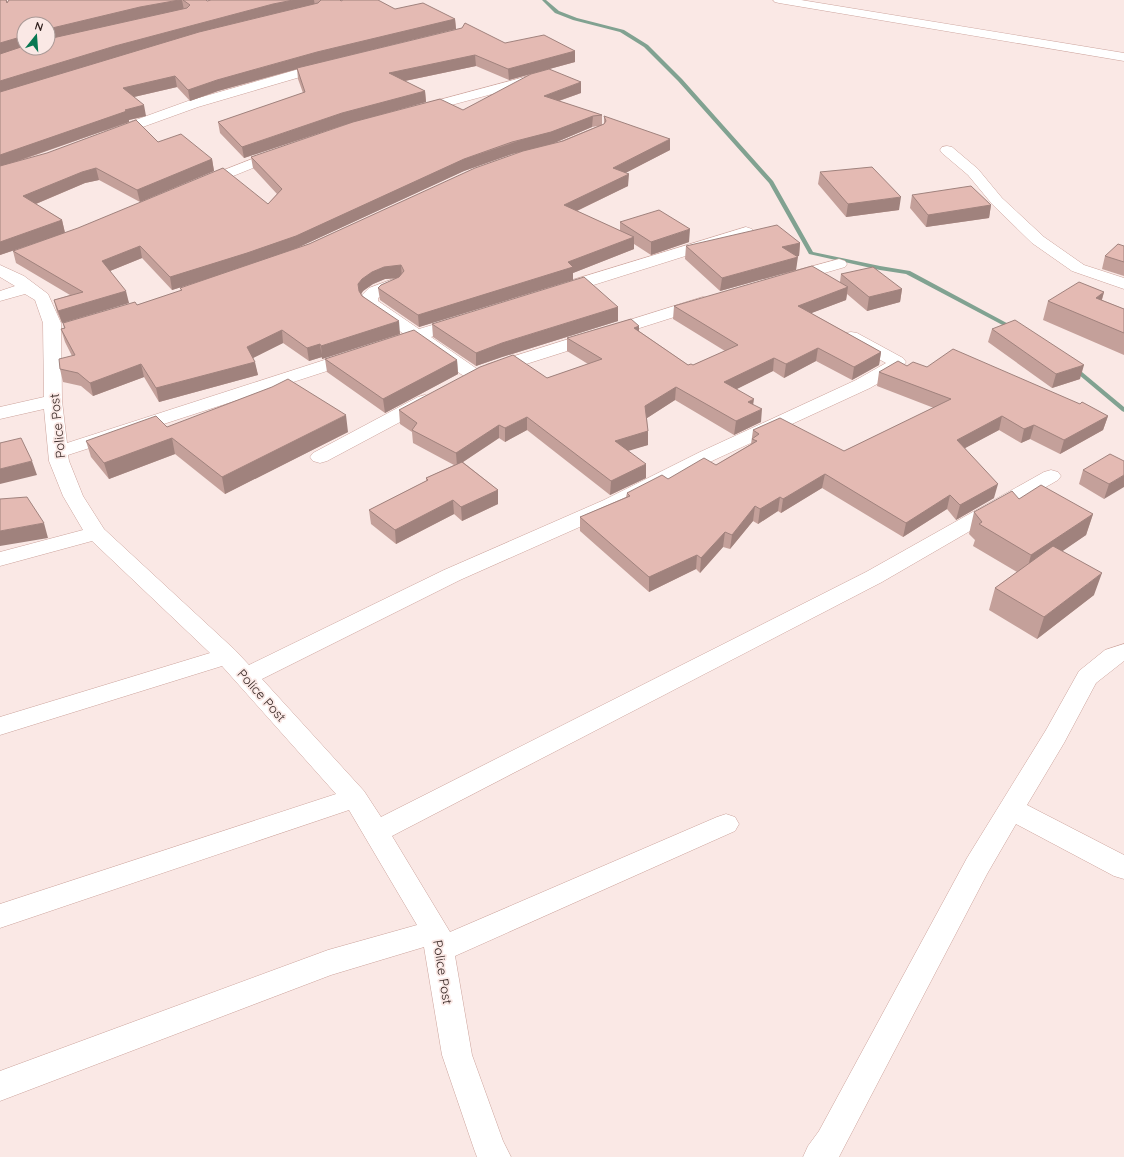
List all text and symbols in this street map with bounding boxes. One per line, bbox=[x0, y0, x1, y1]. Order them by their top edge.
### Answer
north arrow bbox=[16, 16, 56, 56]
text: N bbox=[33, 19, 45, 34]
street label: Police Post bbox=[46, 393, 68, 459]
street label: Police Post bbox=[234, 666, 290, 724]
street label: Police Post bbox=[430, 939, 456, 1005]

